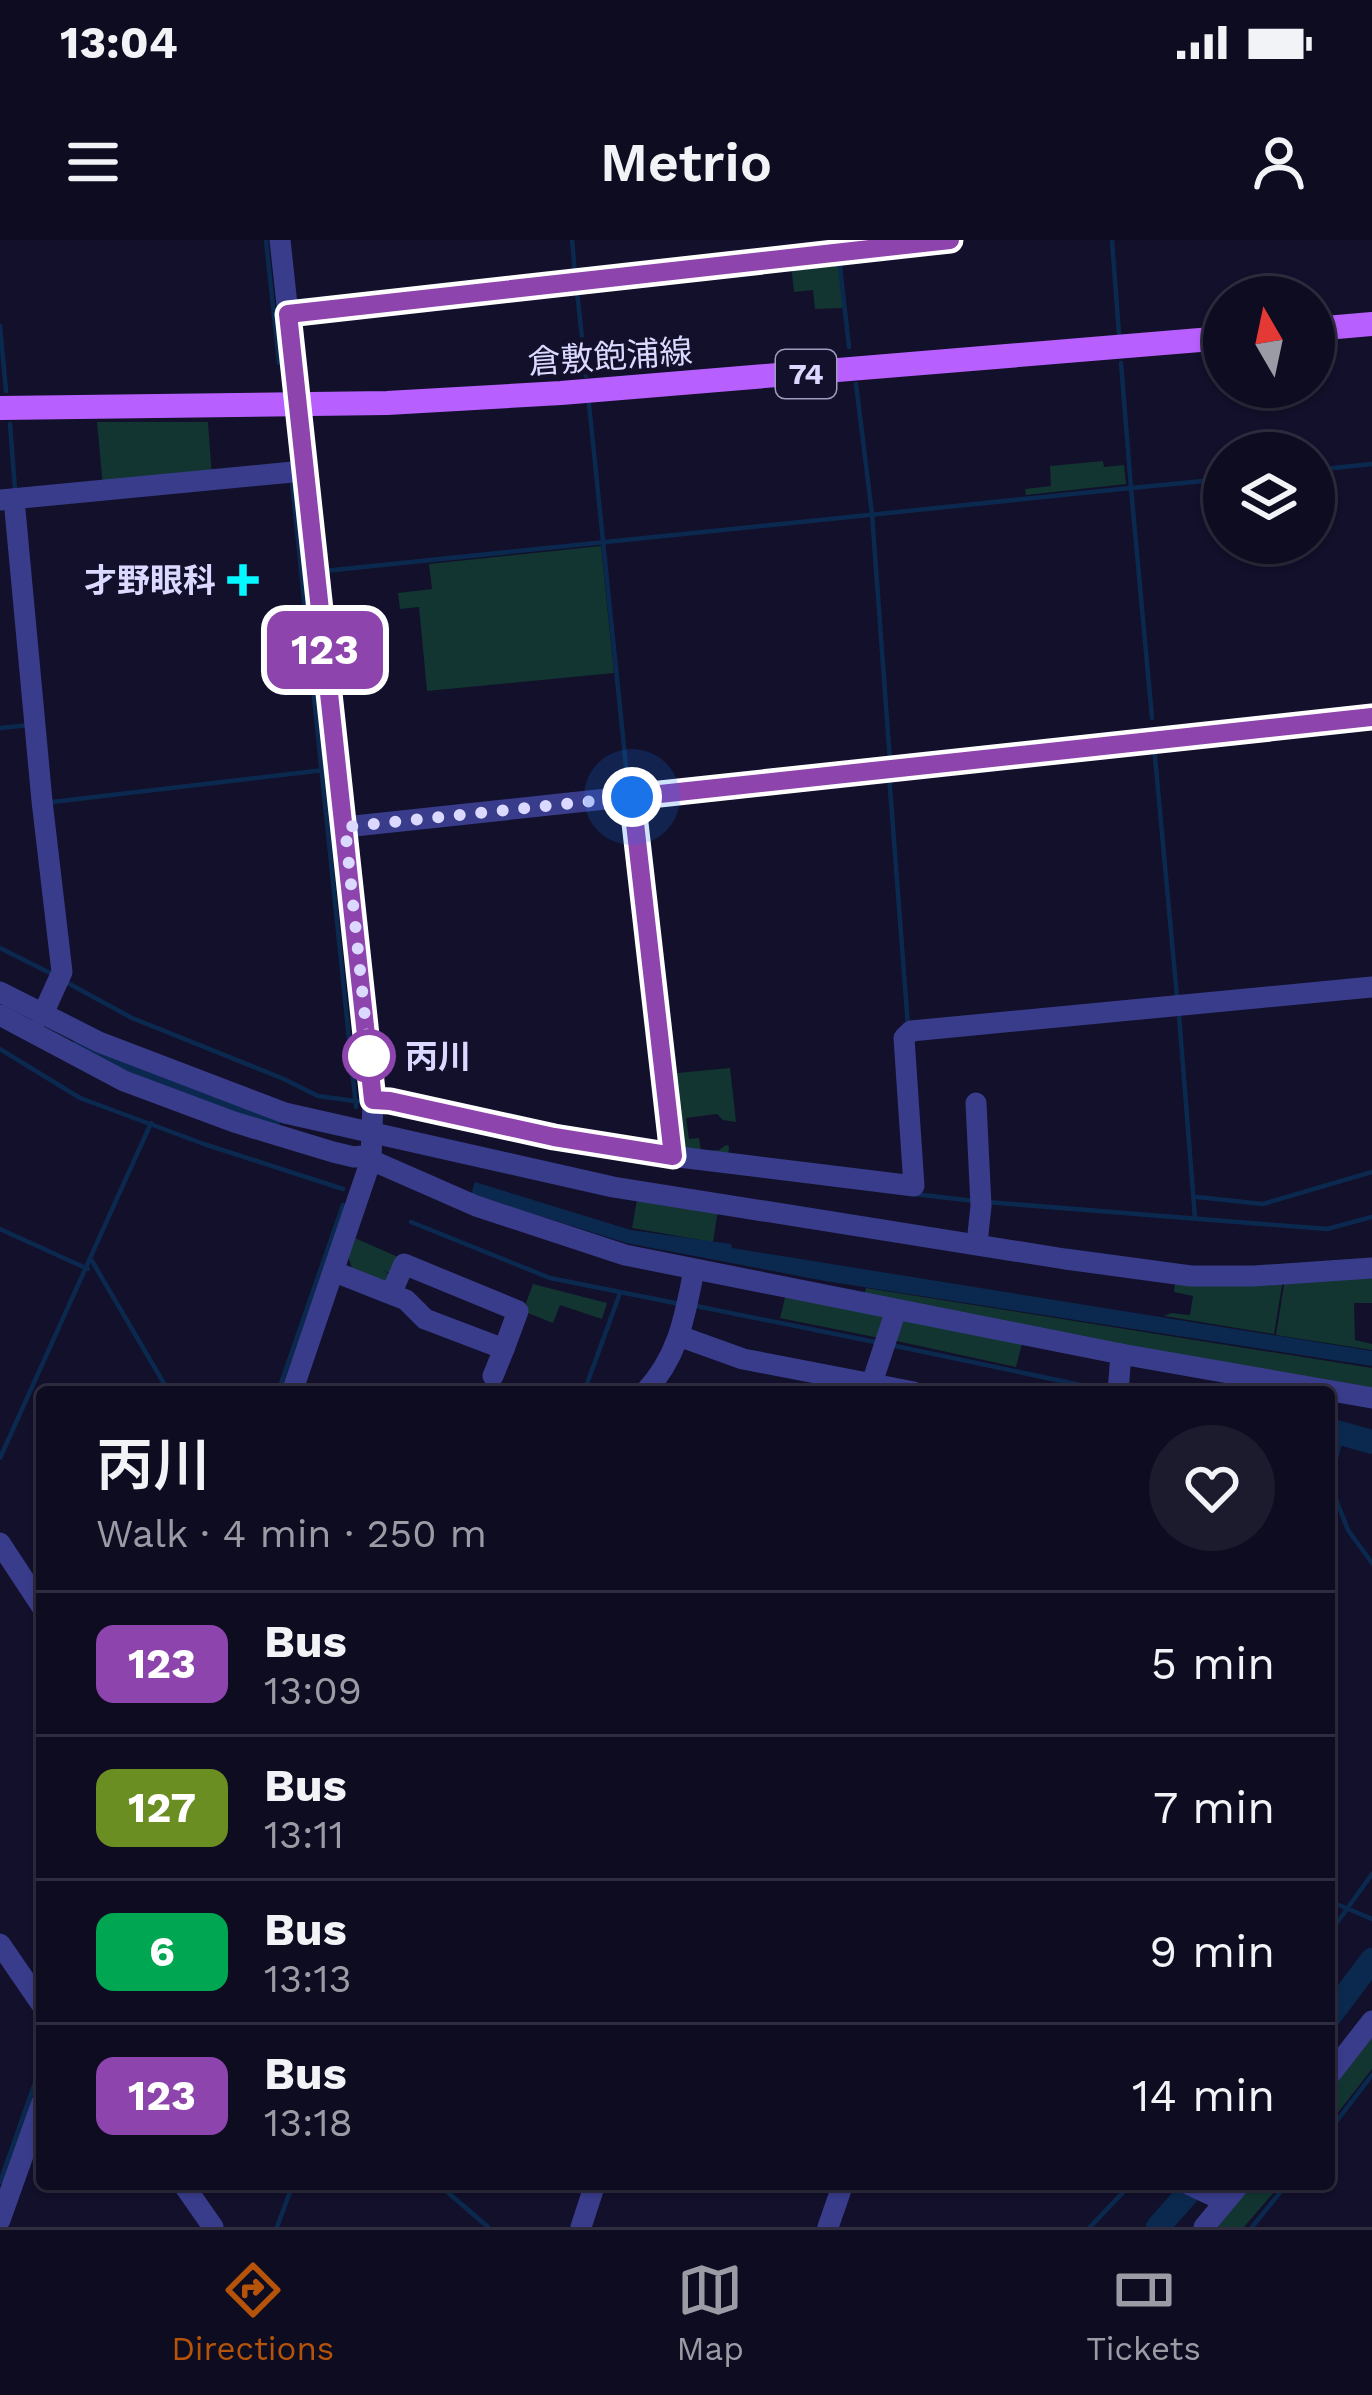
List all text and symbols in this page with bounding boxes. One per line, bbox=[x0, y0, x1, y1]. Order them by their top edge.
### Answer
text: 13:04 bbox=[60, 16, 178, 69]
icon: menu bbox=[60, 129, 126, 195]
icon: person bbox=[1246, 129, 1312, 195]
text: Metrio bbox=[600, 131, 772, 194]
north arrow bbox=[1203, 276, 1335, 408]
map controls bbox=[1203, 276, 1335, 564]
street label: 倉敷飽浦線 bbox=[526, 331, 694, 382]
road number: 74 bbox=[776, 350, 836, 398]
button: layers bbox=[1203, 432, 1335, 564]
place label: 才野眼科 bbox=[84, 561, 216, 600]
marker: 才野眼科 bbox=[227, 564, 259, 596]
line badge: 123 bbox=[256, 611, 394, 689]
text: 123 bbox=[291, 625, 359, 674]
your location bbox=[602, 767, 662, 827]
marker: 丙川 bbox=[344, 1031, 394, 1081]
place label: 丙川 bbox=[405, 1037, 471, 1076]
button: heart bbox=[1149, 1425, 1275, 1551]
text: 丙川 bbox=[96, 1432, 210, 1499]
text: Walk · 4 min · 250 m bbox=[96, 1511, 487, 1556]
text: Bus bbox=[264, 1615, 347, 1668]
text: 5 min bbox=[1151, 1637, 1275, 1690]
text: 123 bbox=[128, 1639, 196, 1688]
text: 13:09 bbox=[264, 1668, 362, 1713]
text: Bus bbox=[264, 1759, 347, 1812]
text: 7 min bbox=[1153, 1781, 1275, 1834]
text: 127 bbox=[128, 1783, 196, 1832]
text: 13:11 bbox=[264, 1812, 344, 1857]
text: Bus bbox=[264, 1903, 347, 1956]
text: 9 min bbox=[1149, 1925, 1275, 1978]
text: 6 bbox=[149, 1927, 175, 1976]
text: 13:13 bbox=[264, 1956, 351, 2001]
text: Bus bbox=[264, 2047, 347, 2100]
text: 14 min bbox=[1132, 2069, 1275, 2122]
text: 123 bbox=[128, 2071, 196, 2120]
text: 13:18 bbox=[264, 2100, 353, 2145]
tab: Directions bbox=[171, 2257, 334, 2368]
tab: Map bbox=[677, 2257, 744, 2368]
tab: Tickets bbox=[1086, 2257, 1201, 2368]

